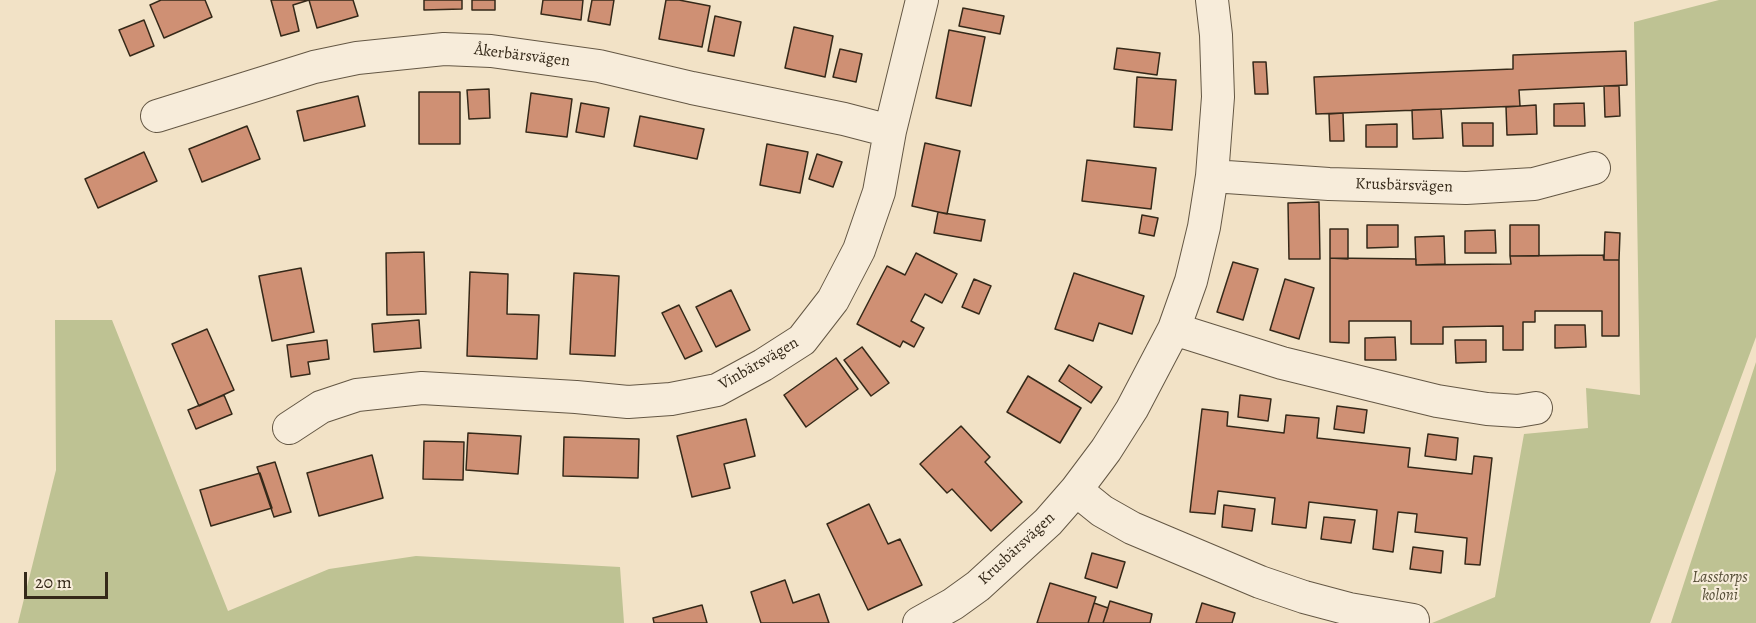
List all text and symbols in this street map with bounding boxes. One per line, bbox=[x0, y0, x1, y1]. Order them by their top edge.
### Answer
street label: Åkerbärsvägen bbox=[473, 41, 571, 71]
street label: Krusbärsvägen bbox=[1355, 175, 1453, 197]
street label: Vinbärsvägen bbox=[716, 333, 802, 395]
street label: Krusbärsvägen bbox=[975, 509, 1059, 589]
scale bar bbox=[27, 560, 111, 598]
park label: Lasstorps koloni bbox=[1692, 568, 1748, 606]
text: 20 m bbox=[35, 570, 72, 594]

